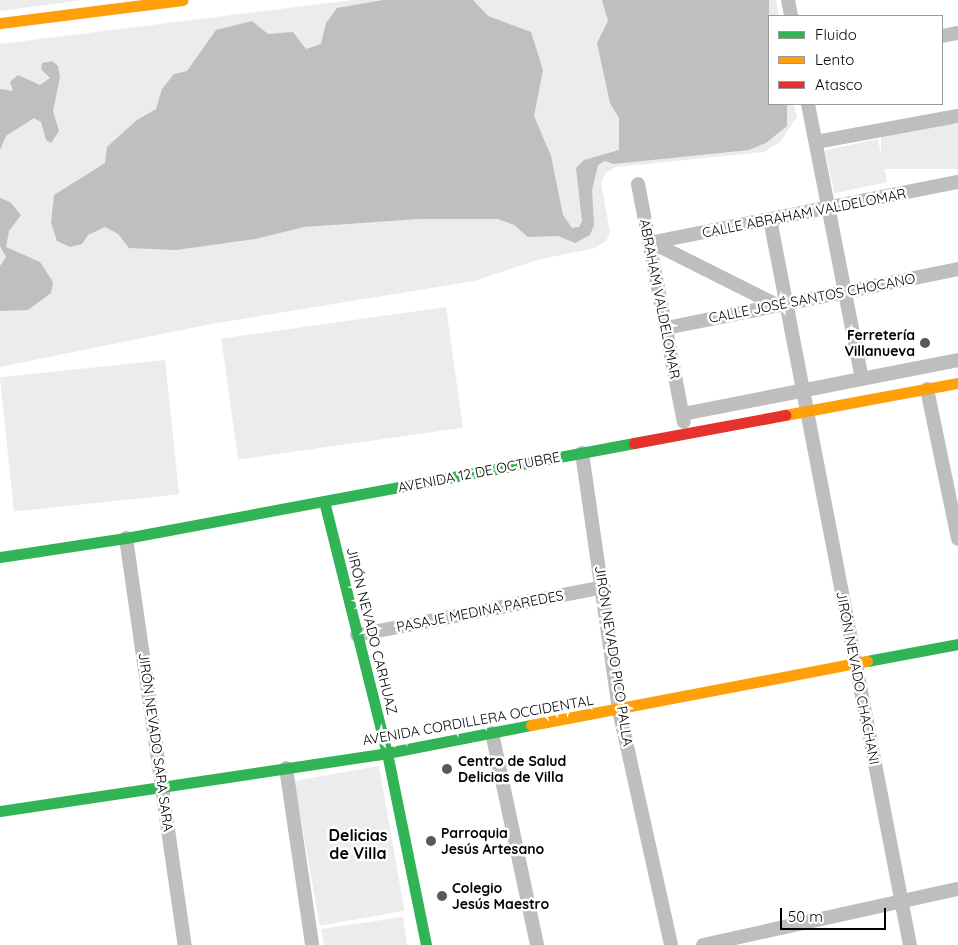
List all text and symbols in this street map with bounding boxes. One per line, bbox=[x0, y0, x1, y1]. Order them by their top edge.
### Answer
legend bbox=[768, 15, 943, 105]
text: Fluido bbox=[815, 25, 857, 44]
text: Lento bbox=[815, 50, 854, 69]
text: Atasco bbox=[815, 75, 863, 94]
street label: CALLE ABRAHAM VALDELOMAR bbox=[701, 185, 907, 241]
street label: ABRAHAM VALDELOMAR bbox=[636, 218, 684, 380]
street label: CALLE JOSÉ SANTOS CHOCANO bbox=[707, 270, 917, 326]
place label: Ferretería Villanueva bbox=[844, 327, 915, 360]
marker: Ferretería Villanueva bbox=[919, 337, 931, 349]
street label: AVENIDA 12 DE OCTUBRE bbox=[396, 448, 562, 496]
street label: JIRÓN NEVADO CARHUAZ bbox=[343, 546, 401, 716]
street label: JIRÓN NEVADO PICO PALLA bbox=[591, 565, 637, 747]
street label: PASAJE MEDINA PAREDES bbox=[395, 587, 565, 635]
street label: JIRÓN NEVADO CHACHANI bbox=[833, 590, 883, 766]
street label: JIRÓN NEVADO SARA SARA bbox=[135, 651, 177, 833]
street label: AVENIDA CORDILLERA OCCIDENTAL bbox=[361, 691, 595, 749]
place label: Centro de Salud Delicias de Villa bbox=[458, 753, 566, 786]
marker: Centro de Salud Delicias de Villa bbox=[440, 762, 454, 776]
district label: Delicias de Villa bbox=[329, 825, 387, 863]
place label: Parroquia Jesús Artesano bbox=[441, 825, 544, 858]
marker: Parroquia Jesús Artesano bbox=[425, 835, 437, 847]
place label: Colegio Jesús Maestro bbox=[452, 880, 549, 912]
marker: Colegio Jesús Maestro bbox=[436, 890, 448, 902]
scale bar bbox=[783, 898, 889, 930]
text: 50 m bbox=[788, 907, 823, 926]

